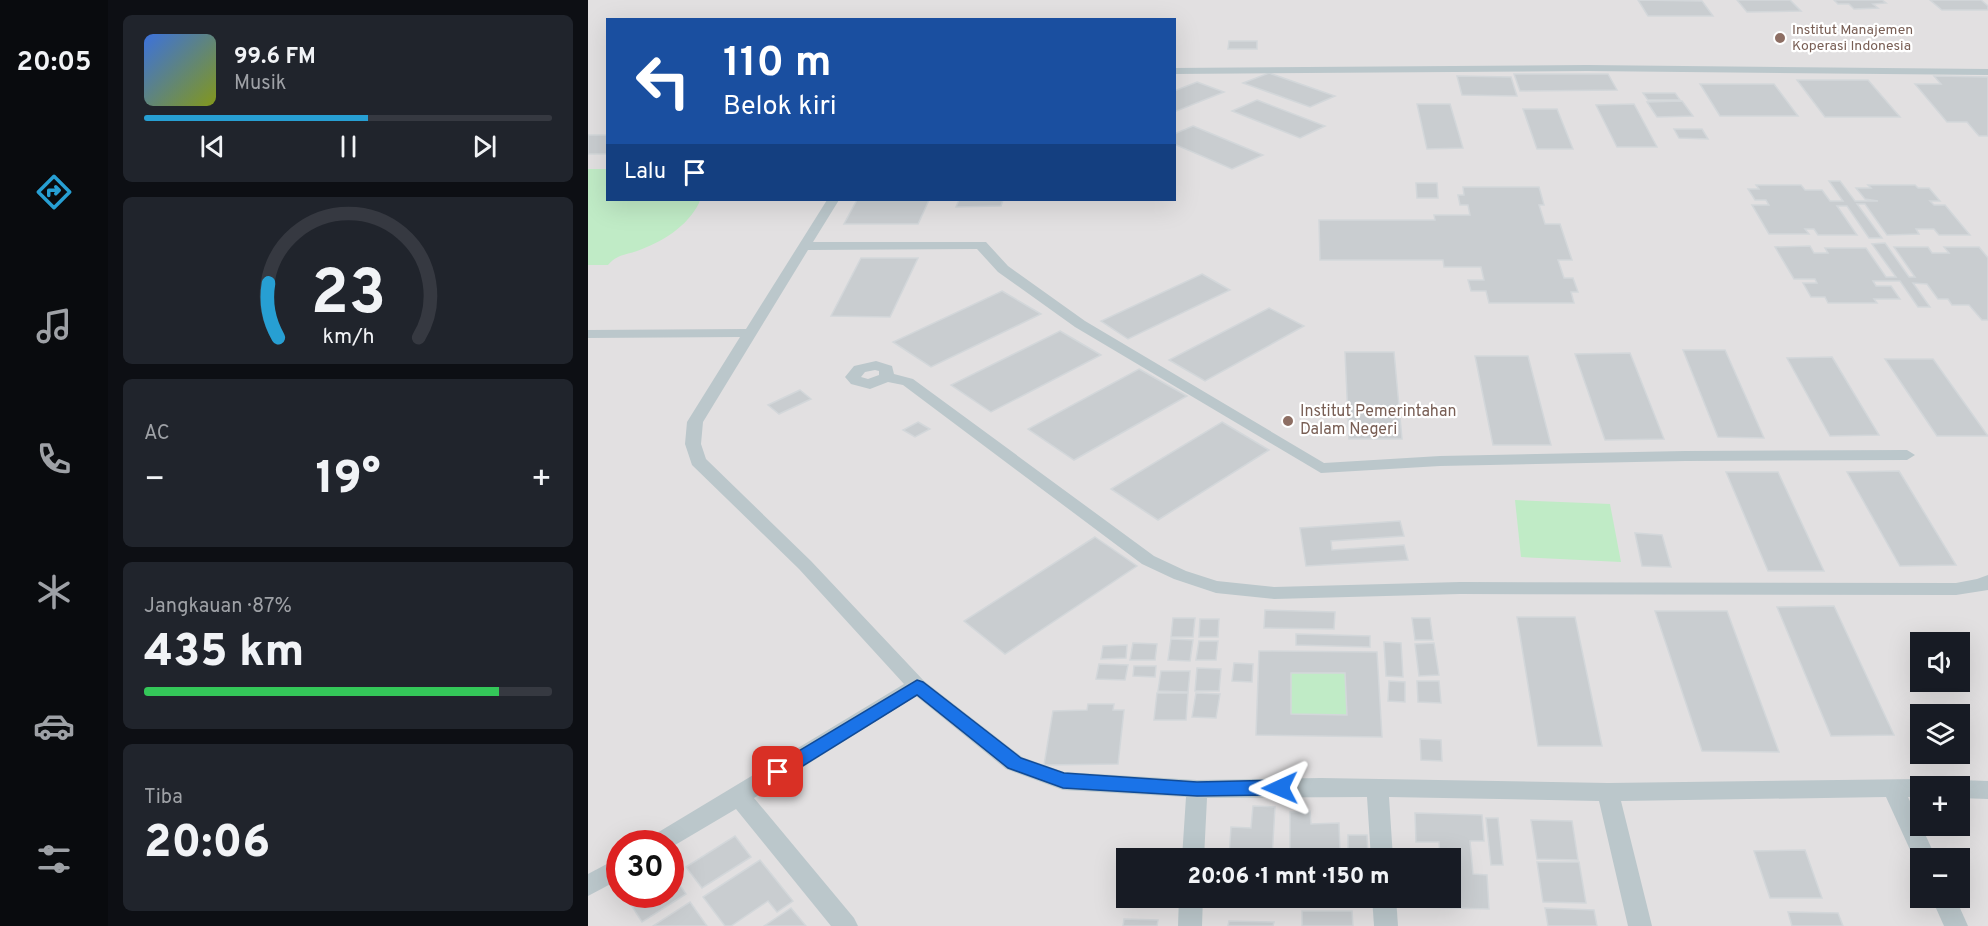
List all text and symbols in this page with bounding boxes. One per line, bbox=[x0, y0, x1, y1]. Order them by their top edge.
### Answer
place label: Institut Manajemen Koperasi Indonesia bbox=[1792, 22, 1913, 55]
marker: Institut Manajemen Koperasi Indonesia bbox=[1773, 31, 1787, 45]
text: 110 m bbox=[723, 38, 832, 91]
icon: left bbox=[624, 42, 702, 120]
text: 99.6 FM bbox=[234, 44, 316, 71]
text: 20:05 bbox=[16, 46, 92, 80]
text: Musik bbox=[234, 71, 286, 97]
text: Belok kiri bbox=[723, 90, 837, 124]
icon: previous bbox=[196, 130, 229, 163]
icon: pause bbox=[332, 130, 365, 163]
icon: next bbox=[468, 130, 501, 163]
icon: arrive bbox=[678, 156, 711, 189]
text: Lalu bbox=[624, 159, 666, 186]
icon: directions bbox=[33, 171, 75, 213]
text: 23 bbox=[310, 257, 386, 336]
icon: music bbox=[33, 305, 75, 347]
text: km/h bbox=[322, 324, 374, 351]
place label: Institut Pemerintahan Dalam Negeri bbox=[1300, 402, 1457, 440]
marker: Institut Pemerintahan Dalam Negeri bbox=[1281, 414, 1295, 428]
text: AC bbox=[144, 421, 170, 447]
icon: phone bbox=[33, 438, 75, 480]
text: 19° bbox=[315, 452, 381, 509]
text: − bbox=[144, 460, 165, 502]
text: + bbox=[531, 460, 552, 502]
icon: climate bbox=[33, 571, 75, 613]
text: Jangkauan · 87% bbox=[144, 594, 292, 620]
text: 435 km bbox=[144, 625, 304, 682]
map controls bbox=[1910, 632, 1970, 908]
button: sound bbox=[1910, 632, 1970, 692]
button: layers bbox=[1910, 704, 1970, 764]
icon: car bbox=[33, 705, 75, 747]
pin bbox=[752, 746, 803, 797]
icon: arrive bbox=[761, 755, 794, 788]
position arrow bbox=[1248, 756, 1312, 820]
button: + bbox=[1910, 776, 1970, 836]
text: Tiba bbox=[144, 785, 183, 811]
text: 20:06 bbox=[144, 816, 270, 873]
speed limit sign: 30 bbox=[606, 830, 684, 908]
icon: filters bbox=[33, 838, 75, 880]
button: − bbox=[1910, 848, 1970, 908]
text: 20:06 · 1 mnt · 150 m bbox=[1188, 864, 1389, 891]

